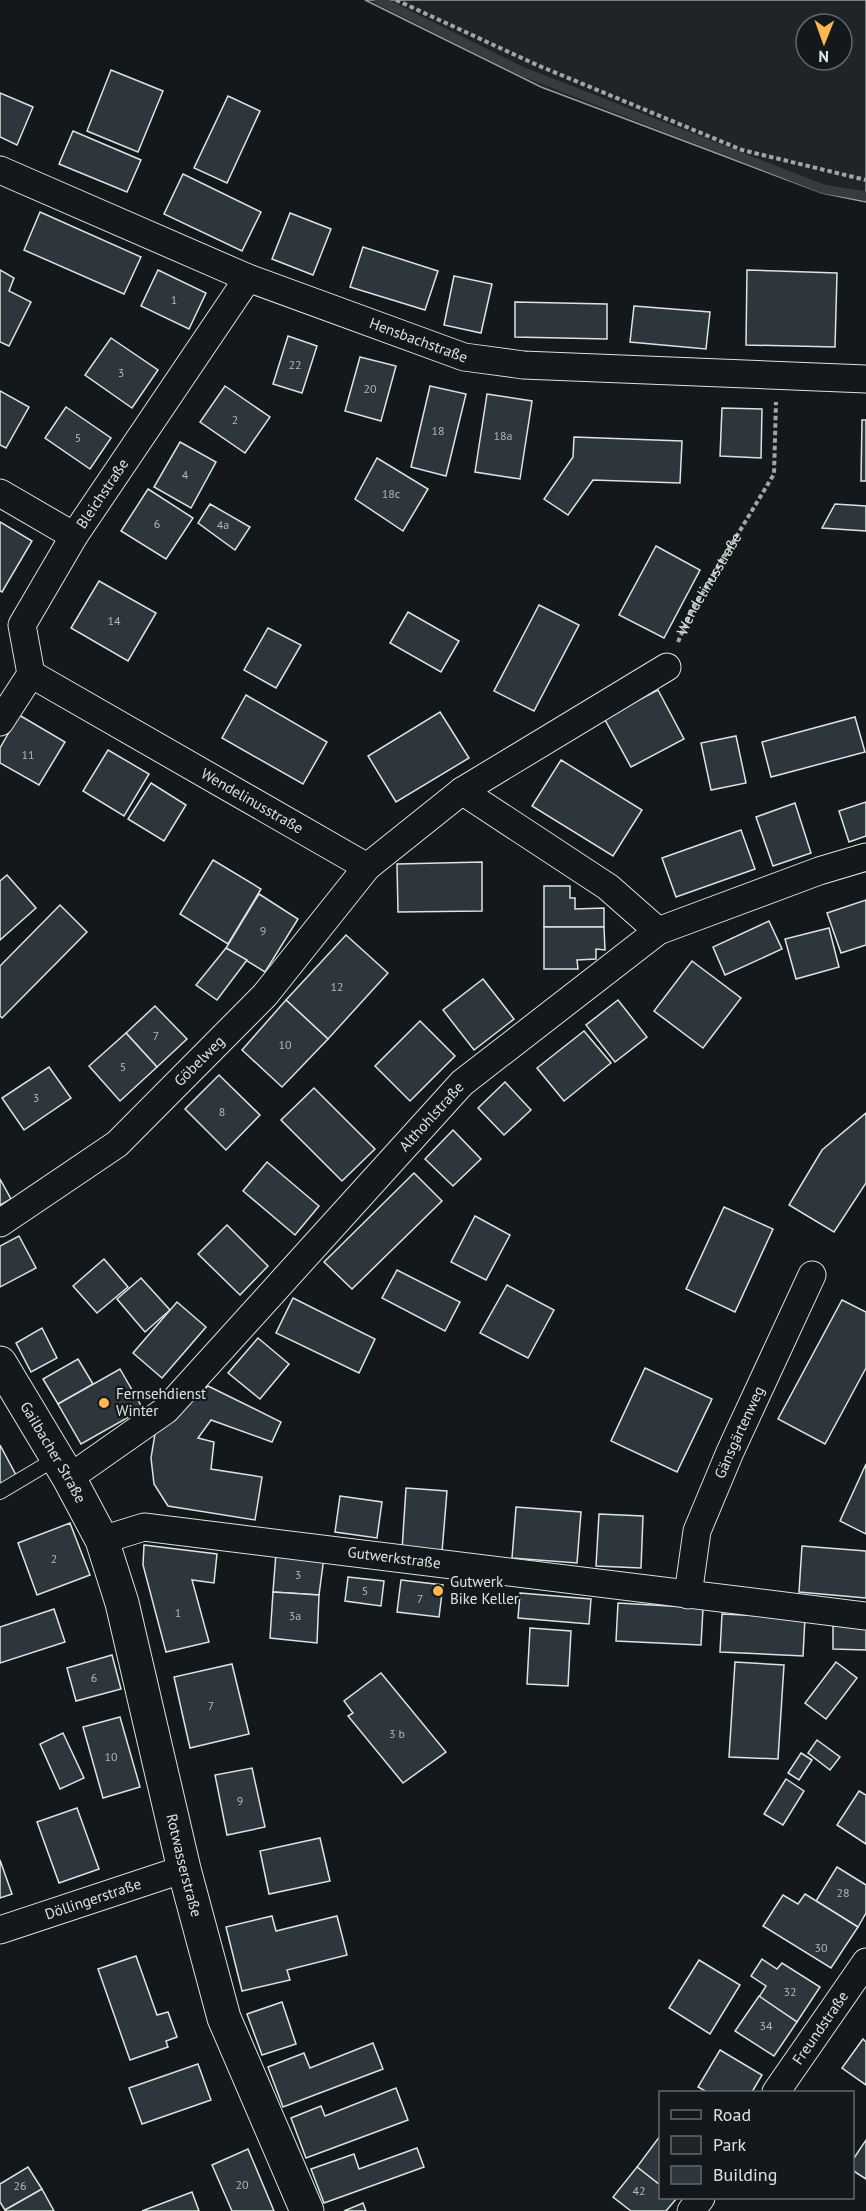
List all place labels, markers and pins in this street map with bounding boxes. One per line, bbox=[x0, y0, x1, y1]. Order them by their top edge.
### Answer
place label: Fernsehdienst Winter bbox=[116, 1384, 206, 1420]
marker: Fernsehdienst Winter bbox=[97, 1396, 111, 1410]
place label: Gutwerk Bike Keller bbox=[450, 1572, 519, 1608]
marker: Gutwerk Bike Keller bbox=[431, 1584, 445, 1598]

